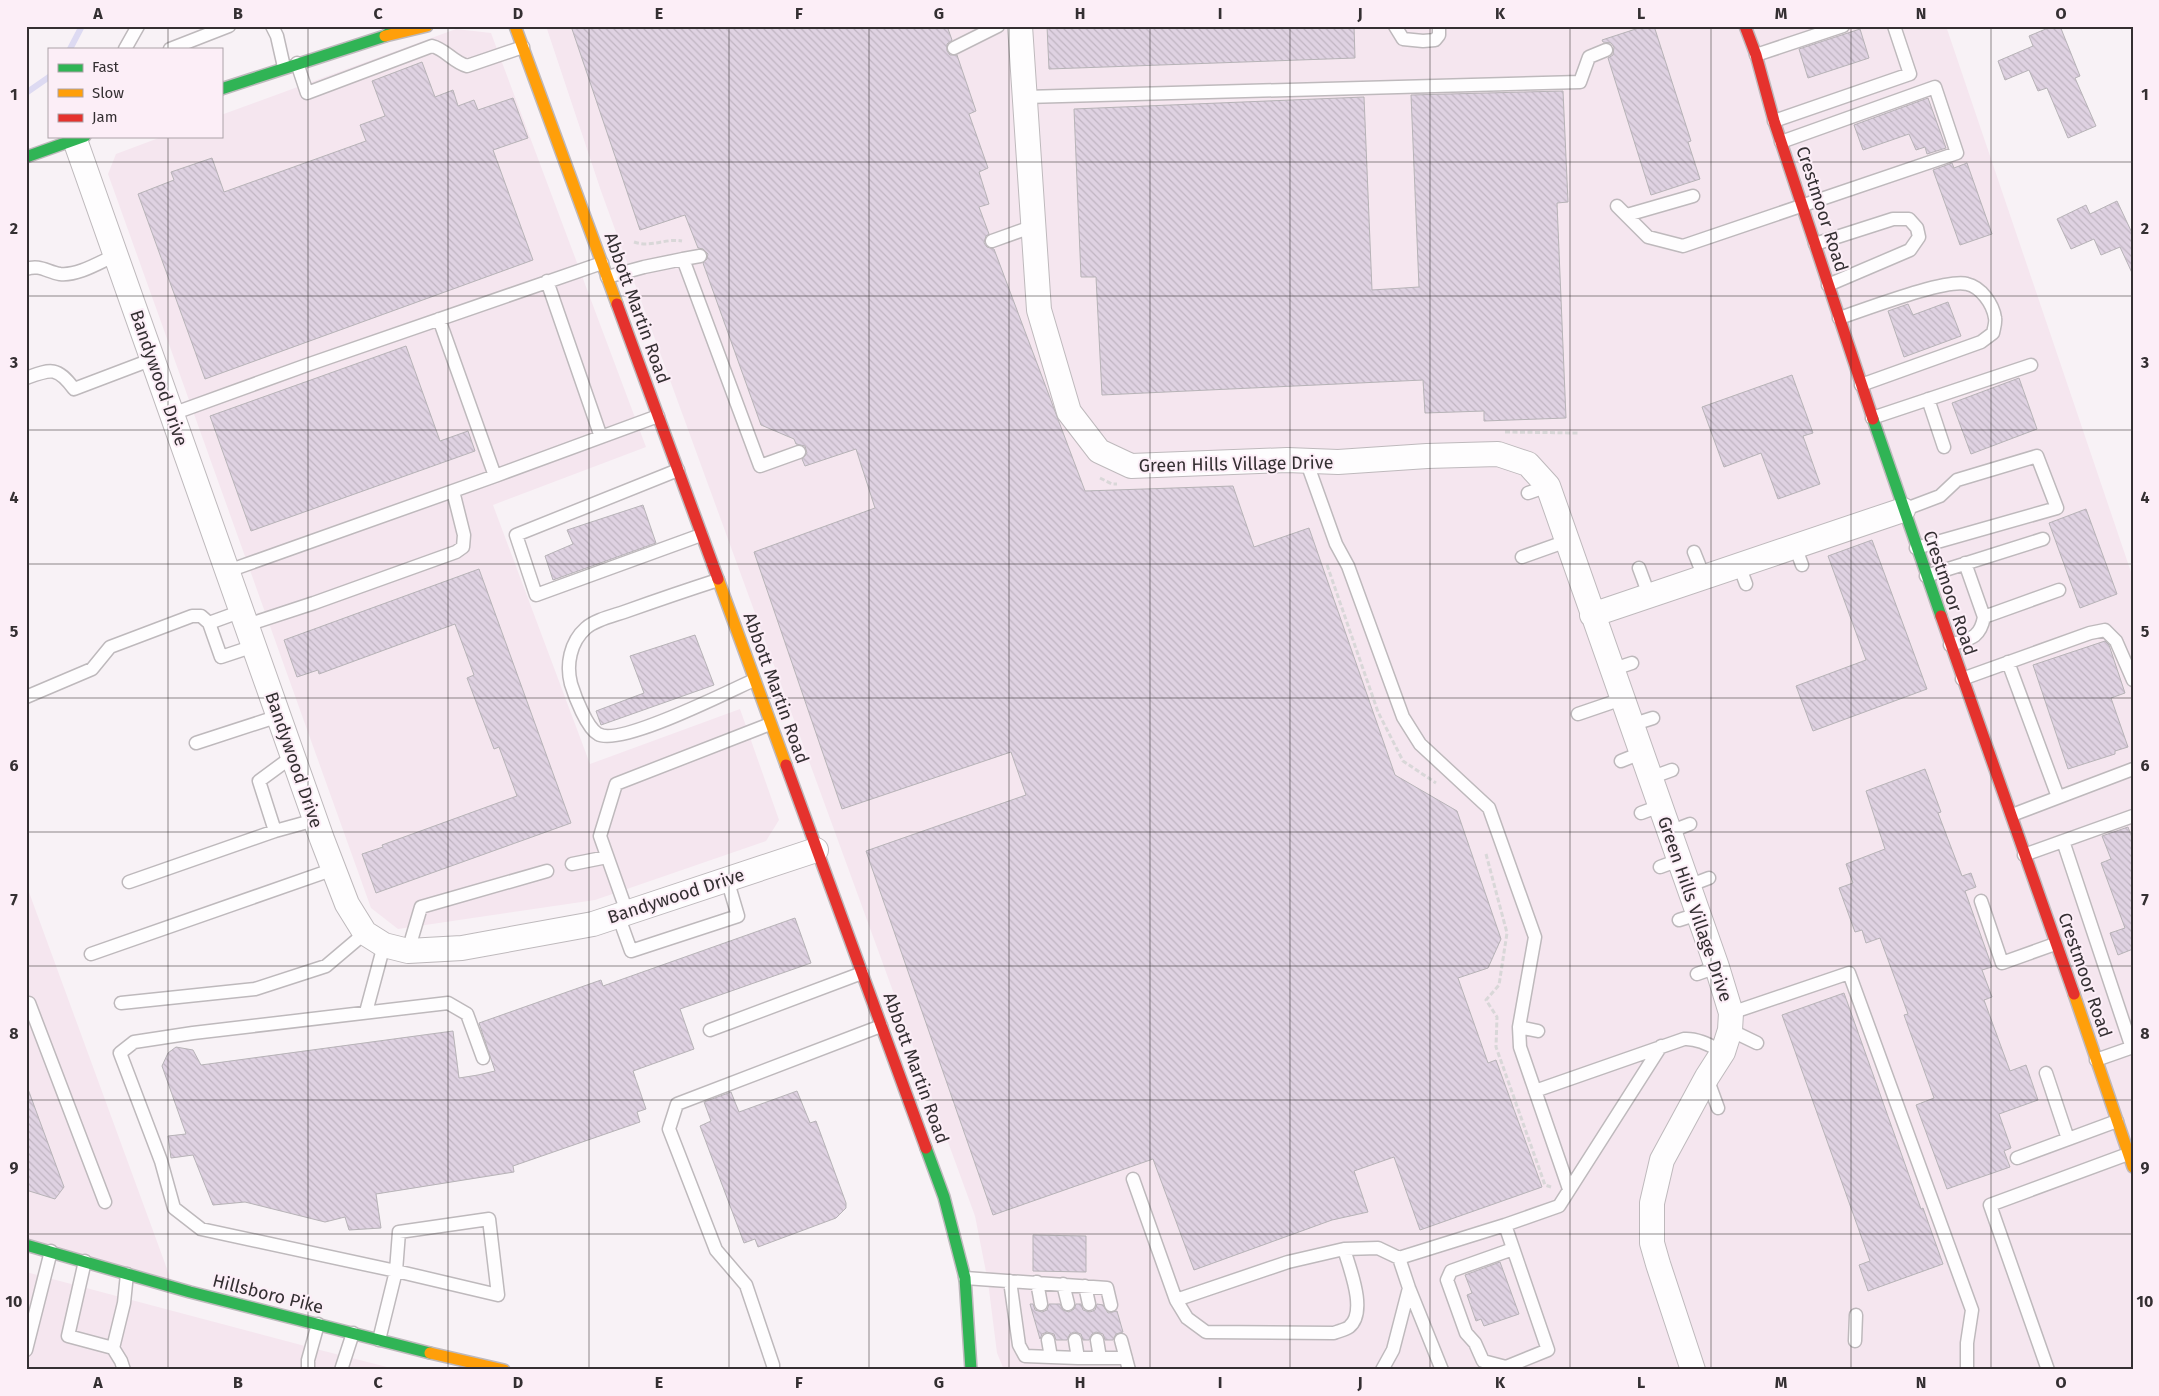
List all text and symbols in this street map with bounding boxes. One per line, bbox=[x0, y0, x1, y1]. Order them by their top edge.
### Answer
text: A bbox=[92, 4, 103, 23]
text: B bbox=[233, 4, 243, 23]
text: C bbox=[373, 4, 383, 23]
text: D bbox=[513, 4, 523, 23]
text: E bbox=[655, 4, 663, 23]
text: F bbox=[795, 4, 803, 23]
text: G bbox=[934, 4, 944, 23]
text: H bbox=[1075, 4, 1085, 23]
text: I bbox=[1218, 4, 1222, 23]
text: J bbox=[1356, 4, 1363, 23]
text: K bbox=[1495, 4, 1506, 23]
text: L bbox=[1637, 4, 1645, 23]
text: M bbox=[1775, 4, 1788, 23]
text: N bbox=[1916, 4, 1926, 23]
text: O bbox=[2055, 4, 2067, 23]
legend bbox=[48, 48, 222, 138]
text: Fast bbox=[92, 58, 119, 76]
text: Slow bbox=[92, 84, 124, 102]
text: 1 bbox=[10, 85, 18, 104]
text: 1 bbox=[2141, 85, 2149, 104]
text: Jam bbox=[92, 108, 118, 126]
street label: Crestmoor Road bbox=[1791, 143, 1853, 275]
text: 2 bbox=[10, 219, 18, 238]
text: 2 bbox=[2141, 219, 2149, 238]
street label: Abbott Martin Road bbox=[599, 229, 675, 387]
street label: Bandywood Drive bbox=[125, 307, 193, 449]
text: 3 bbox=[9, 353, 18, 372]
text: 3 bbox=[2140, 353, 2149, 372]
street label: Green Hills Village Drive bbox=[1138, 451, 1334, 477]
text: 4 bbox=[9, 488, 19, 507]
text: 4 bbox=[2140, 488, 2150, 507]
street label: Crestmoor Road bbox=[1918, 528, 1982, 658]
street label: Abbott Martin Road bbox=[738, 609, 814, 767]
text: 5 bbox=[10, 622, 19, 641]
text: 5 bbox=[2141, 622, 2150, 641]
street label: Bandywood Drive bbox=[260, 689, 328, 831]
text: 6 bbox=[9, 756, 19, 775]
text: 6 bbox=[2140, 756, 2150, 775]
street label: Green Hills Village Drive bbox=[1653, 813, 1737, 1005]
street label: Bandywood Drive bbox=[605, 864, 747, 928]
text: 7 bbox=[10, 890, 18, 909]
text: 7 bbox=[2141, 890, 2149, 909]
street label: Crestmoor Road bbox=[2053, 910, 2117, 1040]
street label: Abbott Martin Road bbox=[878, 989, 954, 1147]
text: 8 bbox=[9, 1024, 19, 1043]
text: 8 bbox=[2140, 1024, 2150, 1043]
text: 9 bbox=[10, 1158, 19, 1177]
text: 9 bbox=[2141, 1158, 2150, 1177]
street label: Hillsboro Pike bbox=[210, 1270, 326, 1318]
text: 10 bbox=[6, 1292, 22, 1311]
text: 10 bbox=[2137, 1292, 2153, 1311]
text: A bbox=[92, 1373, 103, 1392]
text: B bbox=[233, 1373, 243, 1392]
text: C bbox=[373, 1373, 383, 1392]
text: D bbox=[513, 1373, 523, 1392]
text: E bbox=[655, 1373, 663, 1392]
text: F bbox=[795, 1373, 803, 1392]
text: G bbox=[934, 1373, 944, 1392]
text: H bbox=[1075, 1373, 1085, 1392]
text: I bbox=[1218, 1373, 1222, 1392]
text: J bbox=[1356, 1373, 1363, 1392]
text: K bbox=[1495, 1373, 1506, 1392]
text: L bbox=[1637, 1373, 1645, 1392]
text: M bbox=[1775, 1373, 1788, 1392]
text: N bbox=[1916, 1373, 1926, 1392]
text: O bbox=[2055, 1373, 2067, 1392]

